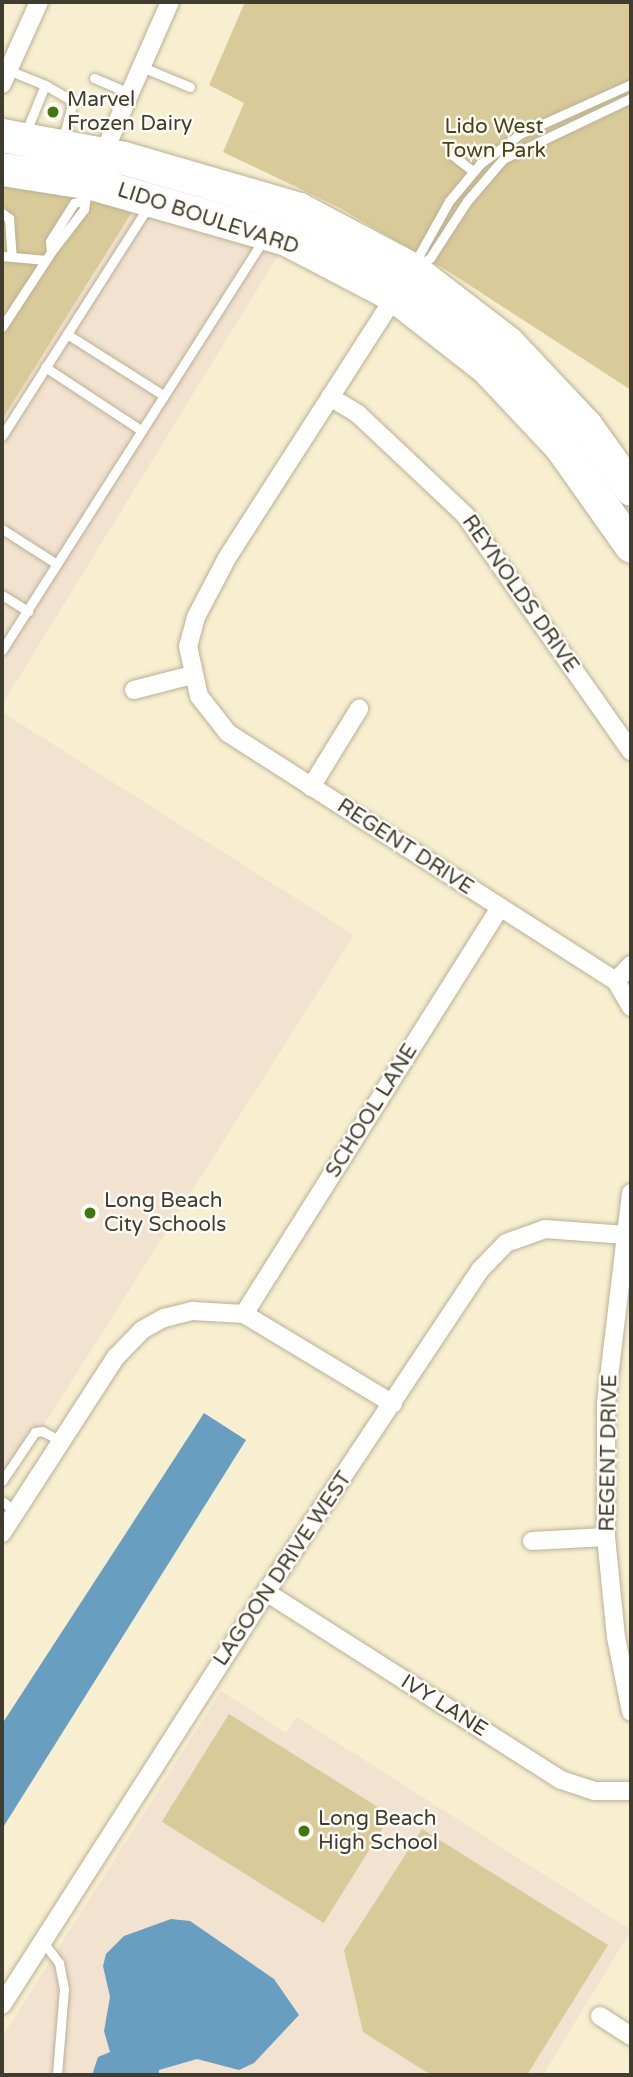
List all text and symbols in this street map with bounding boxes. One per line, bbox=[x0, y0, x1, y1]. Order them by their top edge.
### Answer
place label: Marvel Frozen Dairy bbox=[67, 87, 192, 137]
marker: Marvel Frozen Dairy bbox=[45, 104, 61, 120]
park label: Lido West Town Park bbox=[442, 114, 546, 164]
street label: LIDO BOULEVARD bbox=[114, 178, 302, 260]
street label: REYNOLDS DRIVE bbox=[456, 510, 584, 678]
street label: REGENT DRIVE bbox=[332, 794, 478, 900]
street label: SCHOOL LANE bbox=[321, 1040, 423, 1182]
place label: Long Beach City Schools bbox=[104, 1188, 226, 1238]
marker: Long Beach City Schools bbox=[82, 1205, 98, 1221]
street label: REGENT DRIVE bbox=[595, 1374, 623, 1532]
street label: LAGOON DRIVE WEST bbox=[209, 1467, 357, 1671]
street label: IVY LANE bbox=[396, 1670, 492, 1742]
place label: Long Beach High School bbox=[318, 1806, 438, 1856]
marker: Long Beach High School bbox=[296, 1823, 312, 1839]

